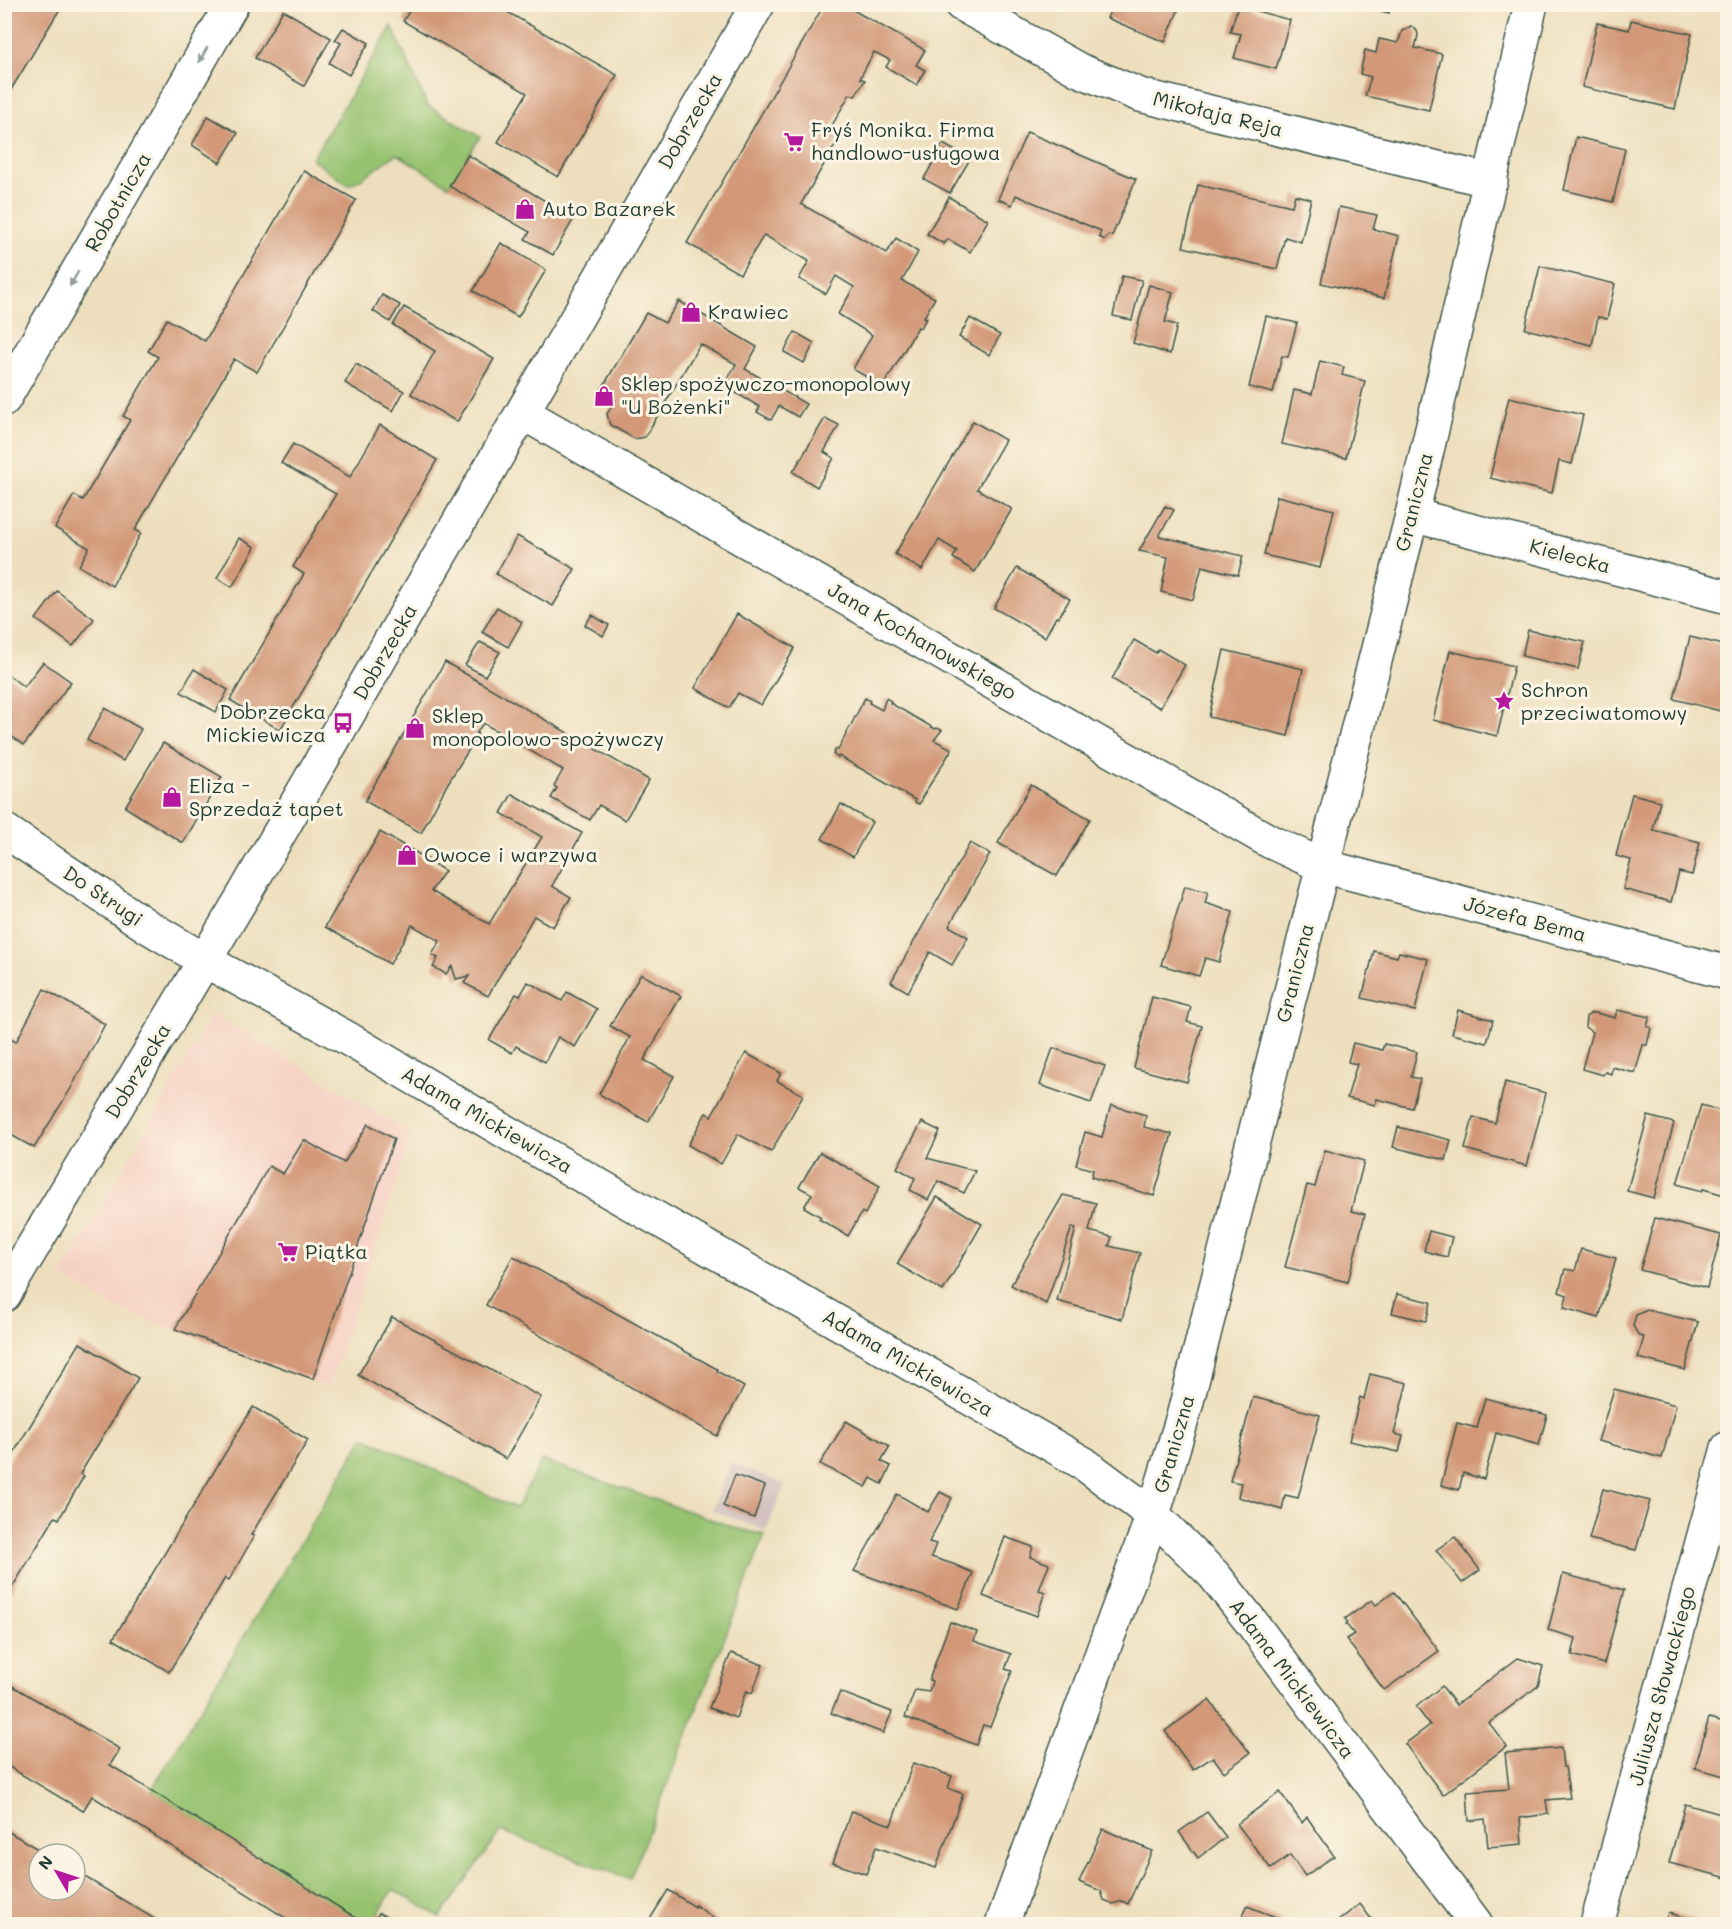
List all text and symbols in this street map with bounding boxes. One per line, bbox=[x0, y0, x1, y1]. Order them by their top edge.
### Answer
one-way arrow bbox=[198, 47, 208, 64]
street label: Dobrzecka bbox=[651, 68, 727, 173]
street label: Mikołaja Reja bbox=[1150, 84, 1286, 142]
place label: Fryś Monika. Firma handlowo-usługowa bbox=[811, 116, 1000, 165]
supermarket icon: Fryś Monika. Firma handlowo-usługowa bbox=[782, 130, 806, 154]
street label: Robotnicza bbox=[78, 147, 156, 256]
place label: Auto Bazarek bbox=[542, 195, 675, 221]
shop icon: Auto Bazarek bbox=[513, 197, 537, 221]
one-way arrow bbox=[69, 271, 79, 288]
place label: Krawiec bbox=[708, 298, 788, 324]
shop icon: Krawiec bbox=[679, 300, 703, 324]
place label: Sklep spożywczo-monopolowy "U Bożenki" bbox=[621, 370, 911, 419]
shop icon: Sklep spożywczo-monopolowy "U Bożenki" bbox=[592, 384, 616, 408]
street label: Graniczna bbox=[1388, 450, 1438, 554]
street label: Kielecka bbox=[1527, 532, 1614, 578]
street label: Jana Kochanowskiego bbox=[823, 575, 1022, 705]
street label: Dobrzecka bbox=[346, 599, 422, 704]
place label: Schron przeciwatomowy bbox=[1521, 676, 1687, 725]
place icon: Schron przeciwatomowy bbox=[1492, 689, 1516, 713]
place label: Dobrzecka Mickiewicza bbox=[206, 698, 326, 747]
place label: Sklep monopolowo-spożywczy bbox=[432, 702, 664, 751]
bus stop icon: Dobrzecka Mickiewicza bbox=[331, 711, 355, 735]
shop icon: Sklep monopolowo-spożywczy bbox=[403, 716, 427, 740]
place label: Eliza - Sprzedaż tapet bbox=[189, 772, 344, 821]
shop icon: Eliza - Sprzedaż tapet bbox=[160, 785, 184, 809]
place label: Owoce i warzywa bbox=[424, 841, 598, 867]
shop icon: Owoce i warzywa bbox=[395, 843, 419, 867]
street label: Do Strugi bbox=[59, 859, 148, 931]
street label: Józefa Bema bbox=[1461, 889, 1590, 947]
street label: Graniczna bbox=[1269, 921, 1319, 1025]
street label: Dobrzecka bbox=[99, 1018, 176, 1123]
street label: Adama Mickiewicza bbox=[397, 1059, 578, 1179]
place label: Piątka bbox=[305, 1238, 368, 1264]
supermarket icon: Piątka bbox=[276, 1240, 300, 1264]
street label: Adama Mickiewicza bbox=[818, 1302, 999, 1422]
street label: Graniczna bbox=[1147, 1392, 1199, 1496]
street label: Juliusza Słowackiego bbox=[1622, 1583, 1700, 1788]
street label: Adama Mickiewicza bbox=[1224, 1593, 1361, 1764]
north arrow bbox=[27, 1842, 87, 1902]
text: N bbox=[33, 1851, 57, 1874]

